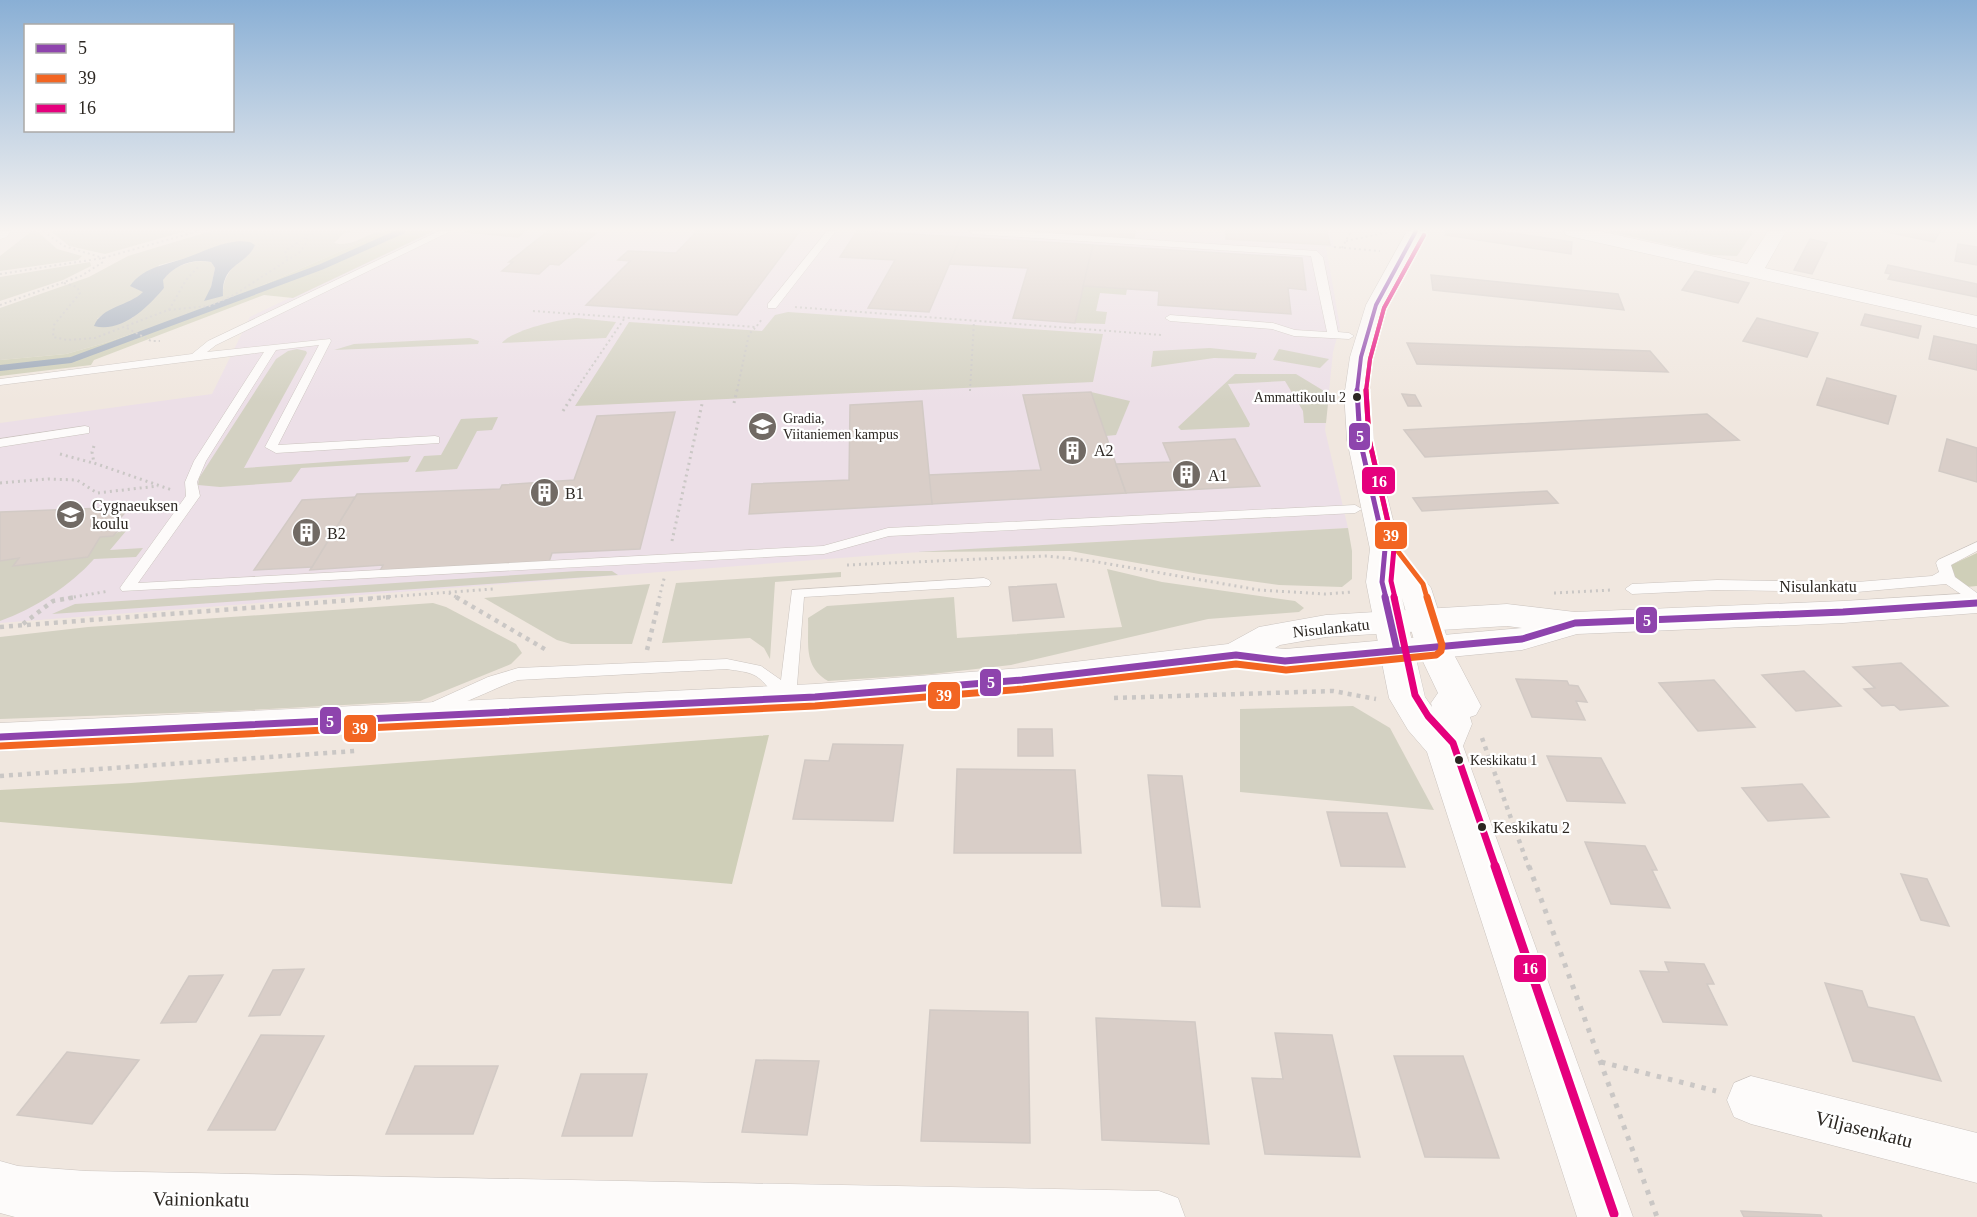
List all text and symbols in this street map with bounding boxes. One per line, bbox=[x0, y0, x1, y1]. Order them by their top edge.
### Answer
legend bbox=[24, 24, 234, 132]
text: 5 bbox=[78, 38, 87, 58]
text: 39 bbox=[78, 68, 96, 88]
text: 16 bbox=[78, 98, 96, 118]
place label: Ammattikoulu 2 bbox=[1254, 390, 1346, 405]
marker: Ammattikoulu 2 bbox=[1351, 391, 1363, 403]
school or university icon: Gradia, Viitaniemen kampus bbox=[746, 410, 778, 442]
place label: Gradia, Viitaniemen kampus bbox=[783, 411, 898, 442]
line badge: 5 bbox=[1348, 422, 1371, 451]
text: 5 bbox=[1356, 428, 1364, 445]
building icon: A2 bbox=[1057, 434, 1089, 466]
place label: A2 bbox=[1094, 442, 1114, 459]
building icon: A1 bbox=[1171, 459, 1203, 491]
line badge: 16 bbox=[1361, 466, 1396, 495]
place label: A1 bbox=[1208, 467, 1228, 484]
text: 16 bbox=[1371, 473, 1387, 490]
building icon: B1 bbox=[528, 477, 560, 509]
place label: B1 bbox=[565, 485, 584, 502]
place label: Cygnaeuksen koulu bbox=[92, 497, 178, 532]
school or university icon: Cygnaeuksen koulu bbox=[55, 498, 87, 530]
building icon: B2 bbox=[290, 517, 322, 549]
line badge: 39 bbox=[1374, 521, 1408, 550]
place label: B2 bbox=[327, 525, 346, 542]
text: 39 bbox=[1383, 527, 1399, 544]
street label: Nisulankatu bbox=[1779, 578, 1857, 595]
line badge: 5 bbox=[1635, 606, 1658, 634]
text: 5 bbox=[1643, 612, 1651, 629]
street label: Nisulankatu bbox=[1292, 616, 1370, 640]
line badge: 5 bbox=[979, 668, 1002, 697]
text: 5 bbox=[987, 674, 995, 691]
line badge: 39 bbox=[927, 681, 961, 710]
text: 39 bbox=[936, 687, 952, 704]
line badge: 5 bbox=[319, 706, 342, 735]
text: 5 bbox=[326, 713, 334, 730]
line badge: 39 bbox=[343, 714, 377, 743]
text: 39 bbox=[352, 720, 368, 737]
place label: Keskikatu 1 bbox=[1470, 753, 1537, 768]
marker: Keskikatu 1 bbox=[1453, 754, 1465, 766]
place label: Keskikatu 2 bbox=[1493, 819, 1570, 836]
marker: Keskikatu 2 bbox=[1476, 821, 1488, 833]
line badge: 16 bbox=[1513, 954, 1547, 983]
text: 16 bbox=[1522, 960, 1538, 977]
street label: Viljasenkatu bbox=[1813, 1106, 1915, 1153]
street label: Vainionkatu bbox=[152, 1187, 250, 1211]

